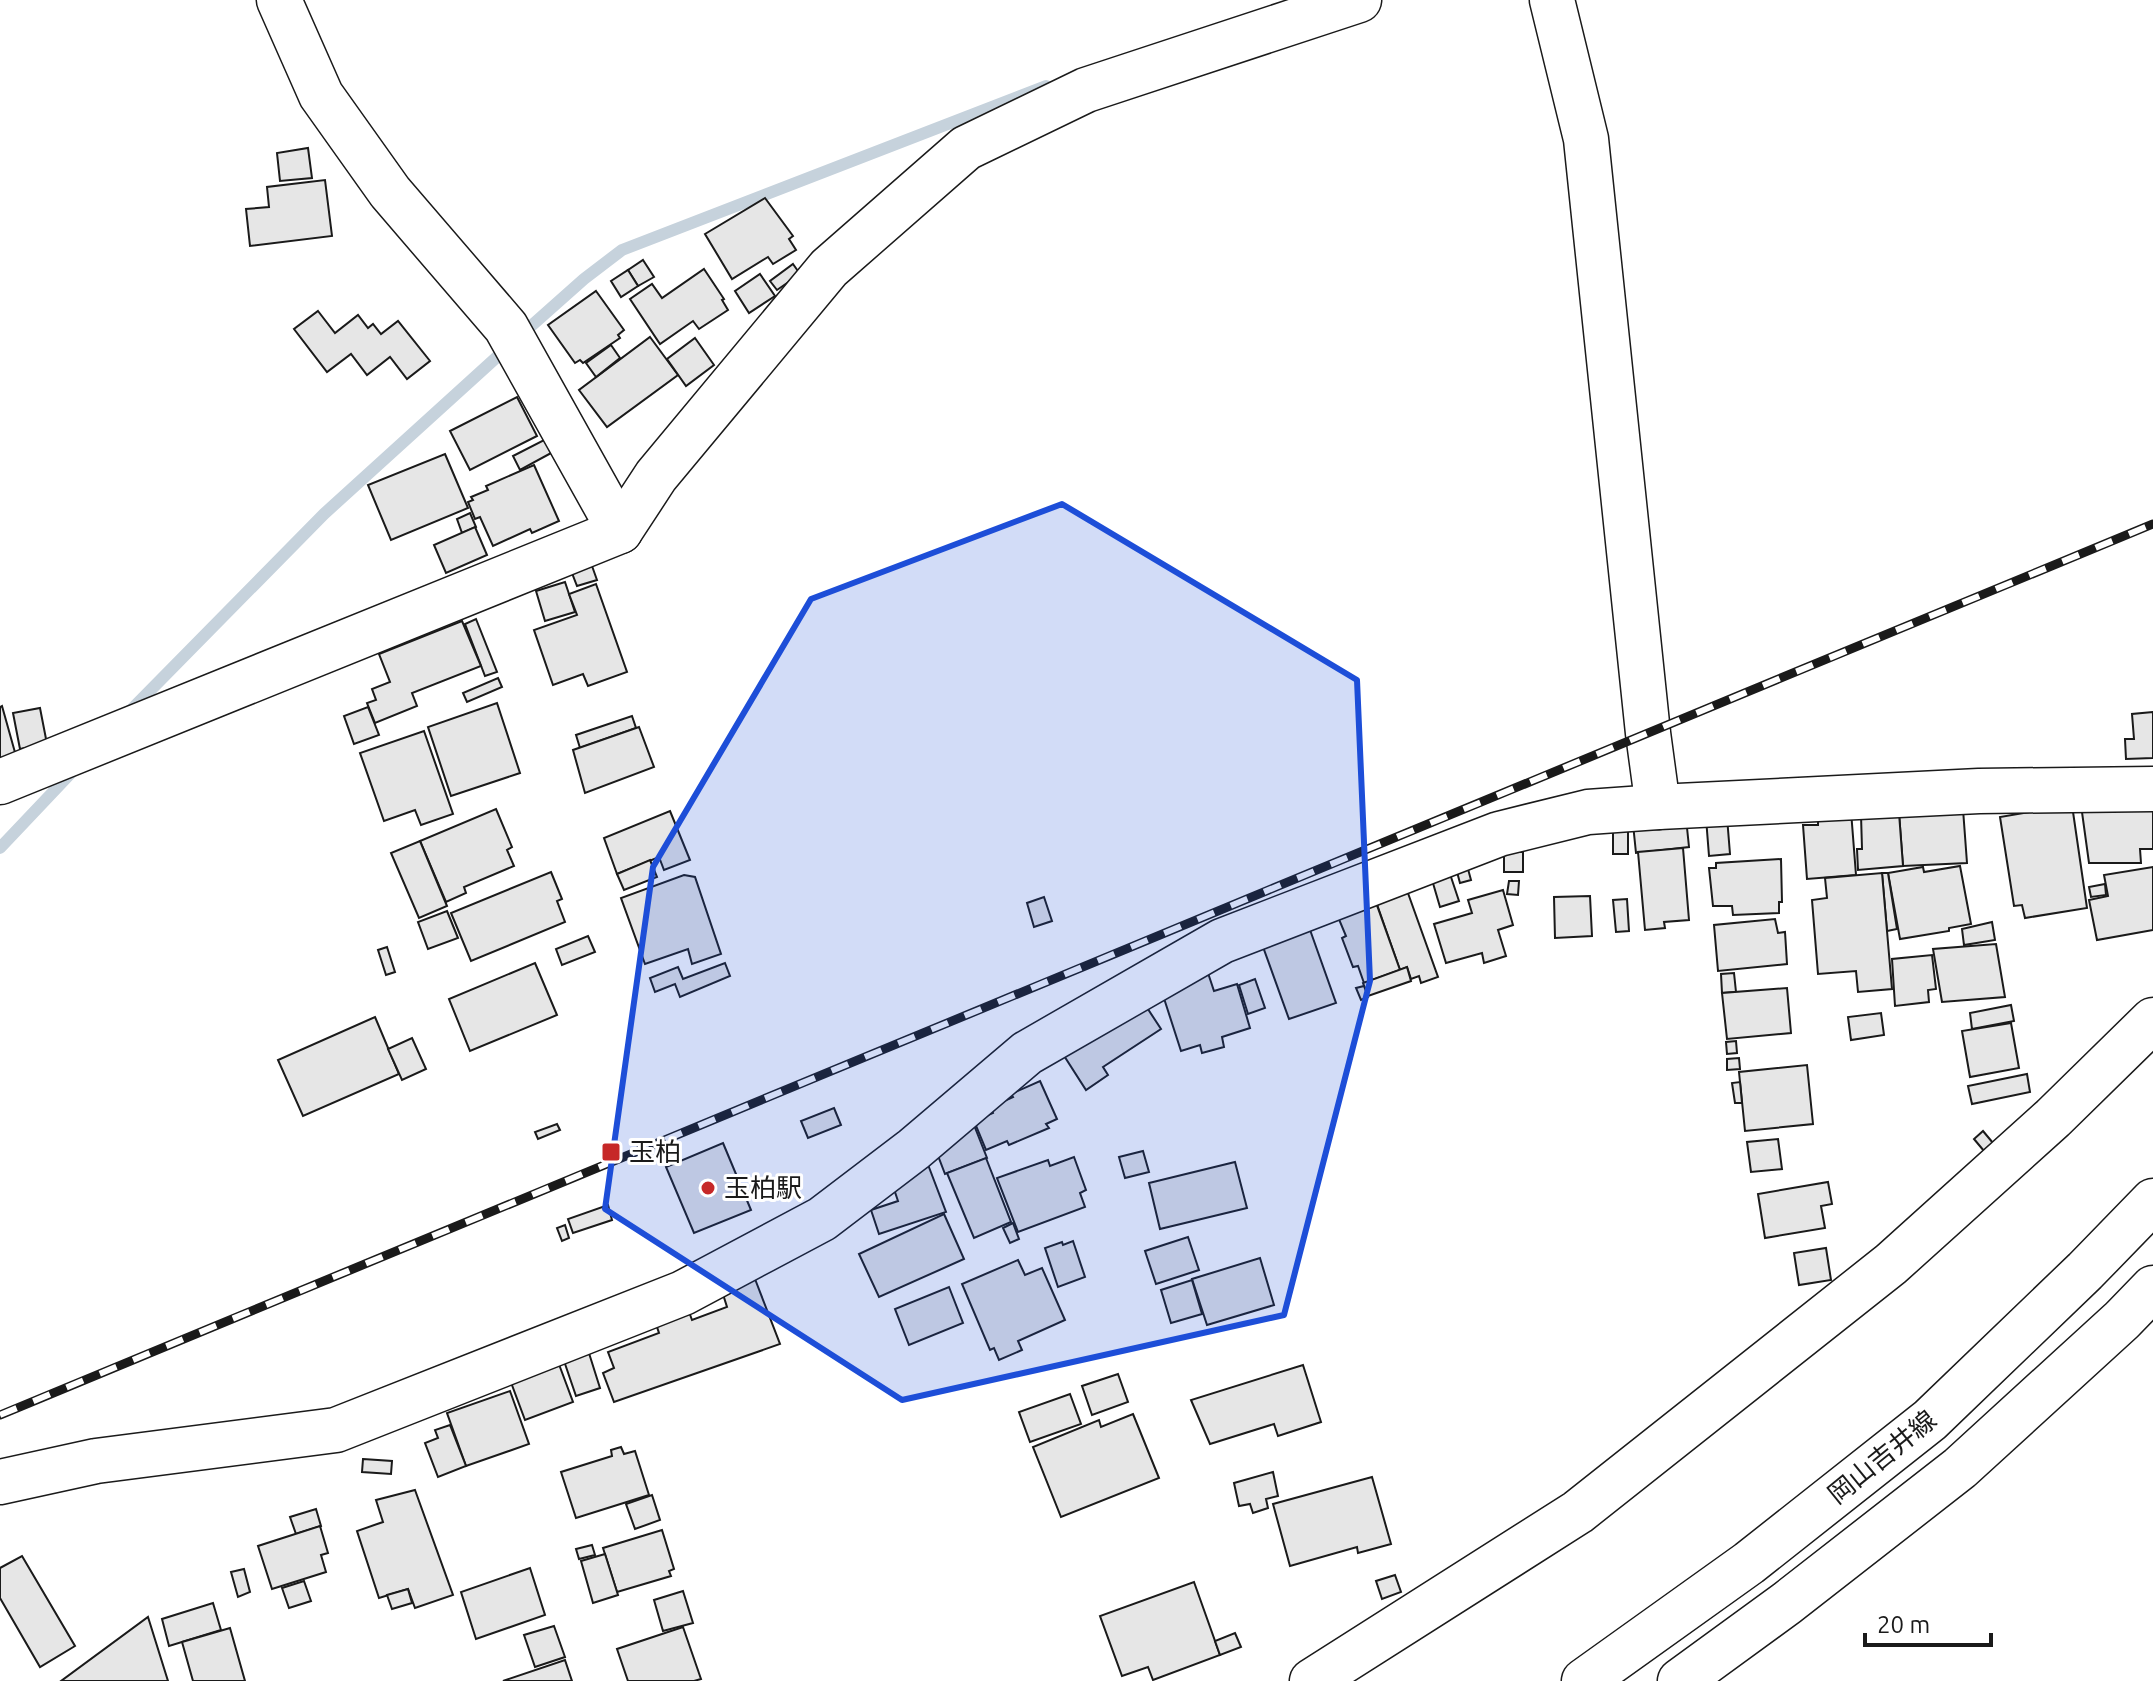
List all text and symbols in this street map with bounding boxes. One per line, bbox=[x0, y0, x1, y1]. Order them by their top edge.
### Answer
place label: 玉柏 bbox=[629, 1137, 681, 1166]
marker: 玉柏 bbox=[600, 1141, 622, 1163]
place label: 玉柏駅 bbox=[724, 1173, 802, 1202]
marker: 玉柏駅 bbox=[699, 1179, 717, 1197]
street label: 岡山吉井線 bbox=[1822, 1404, 1941, 1509]
scale bar bbox=[1865, 1597, 1991, 1647]
text: 20 m bbox=[1877, 1611, 1930, 1638]

